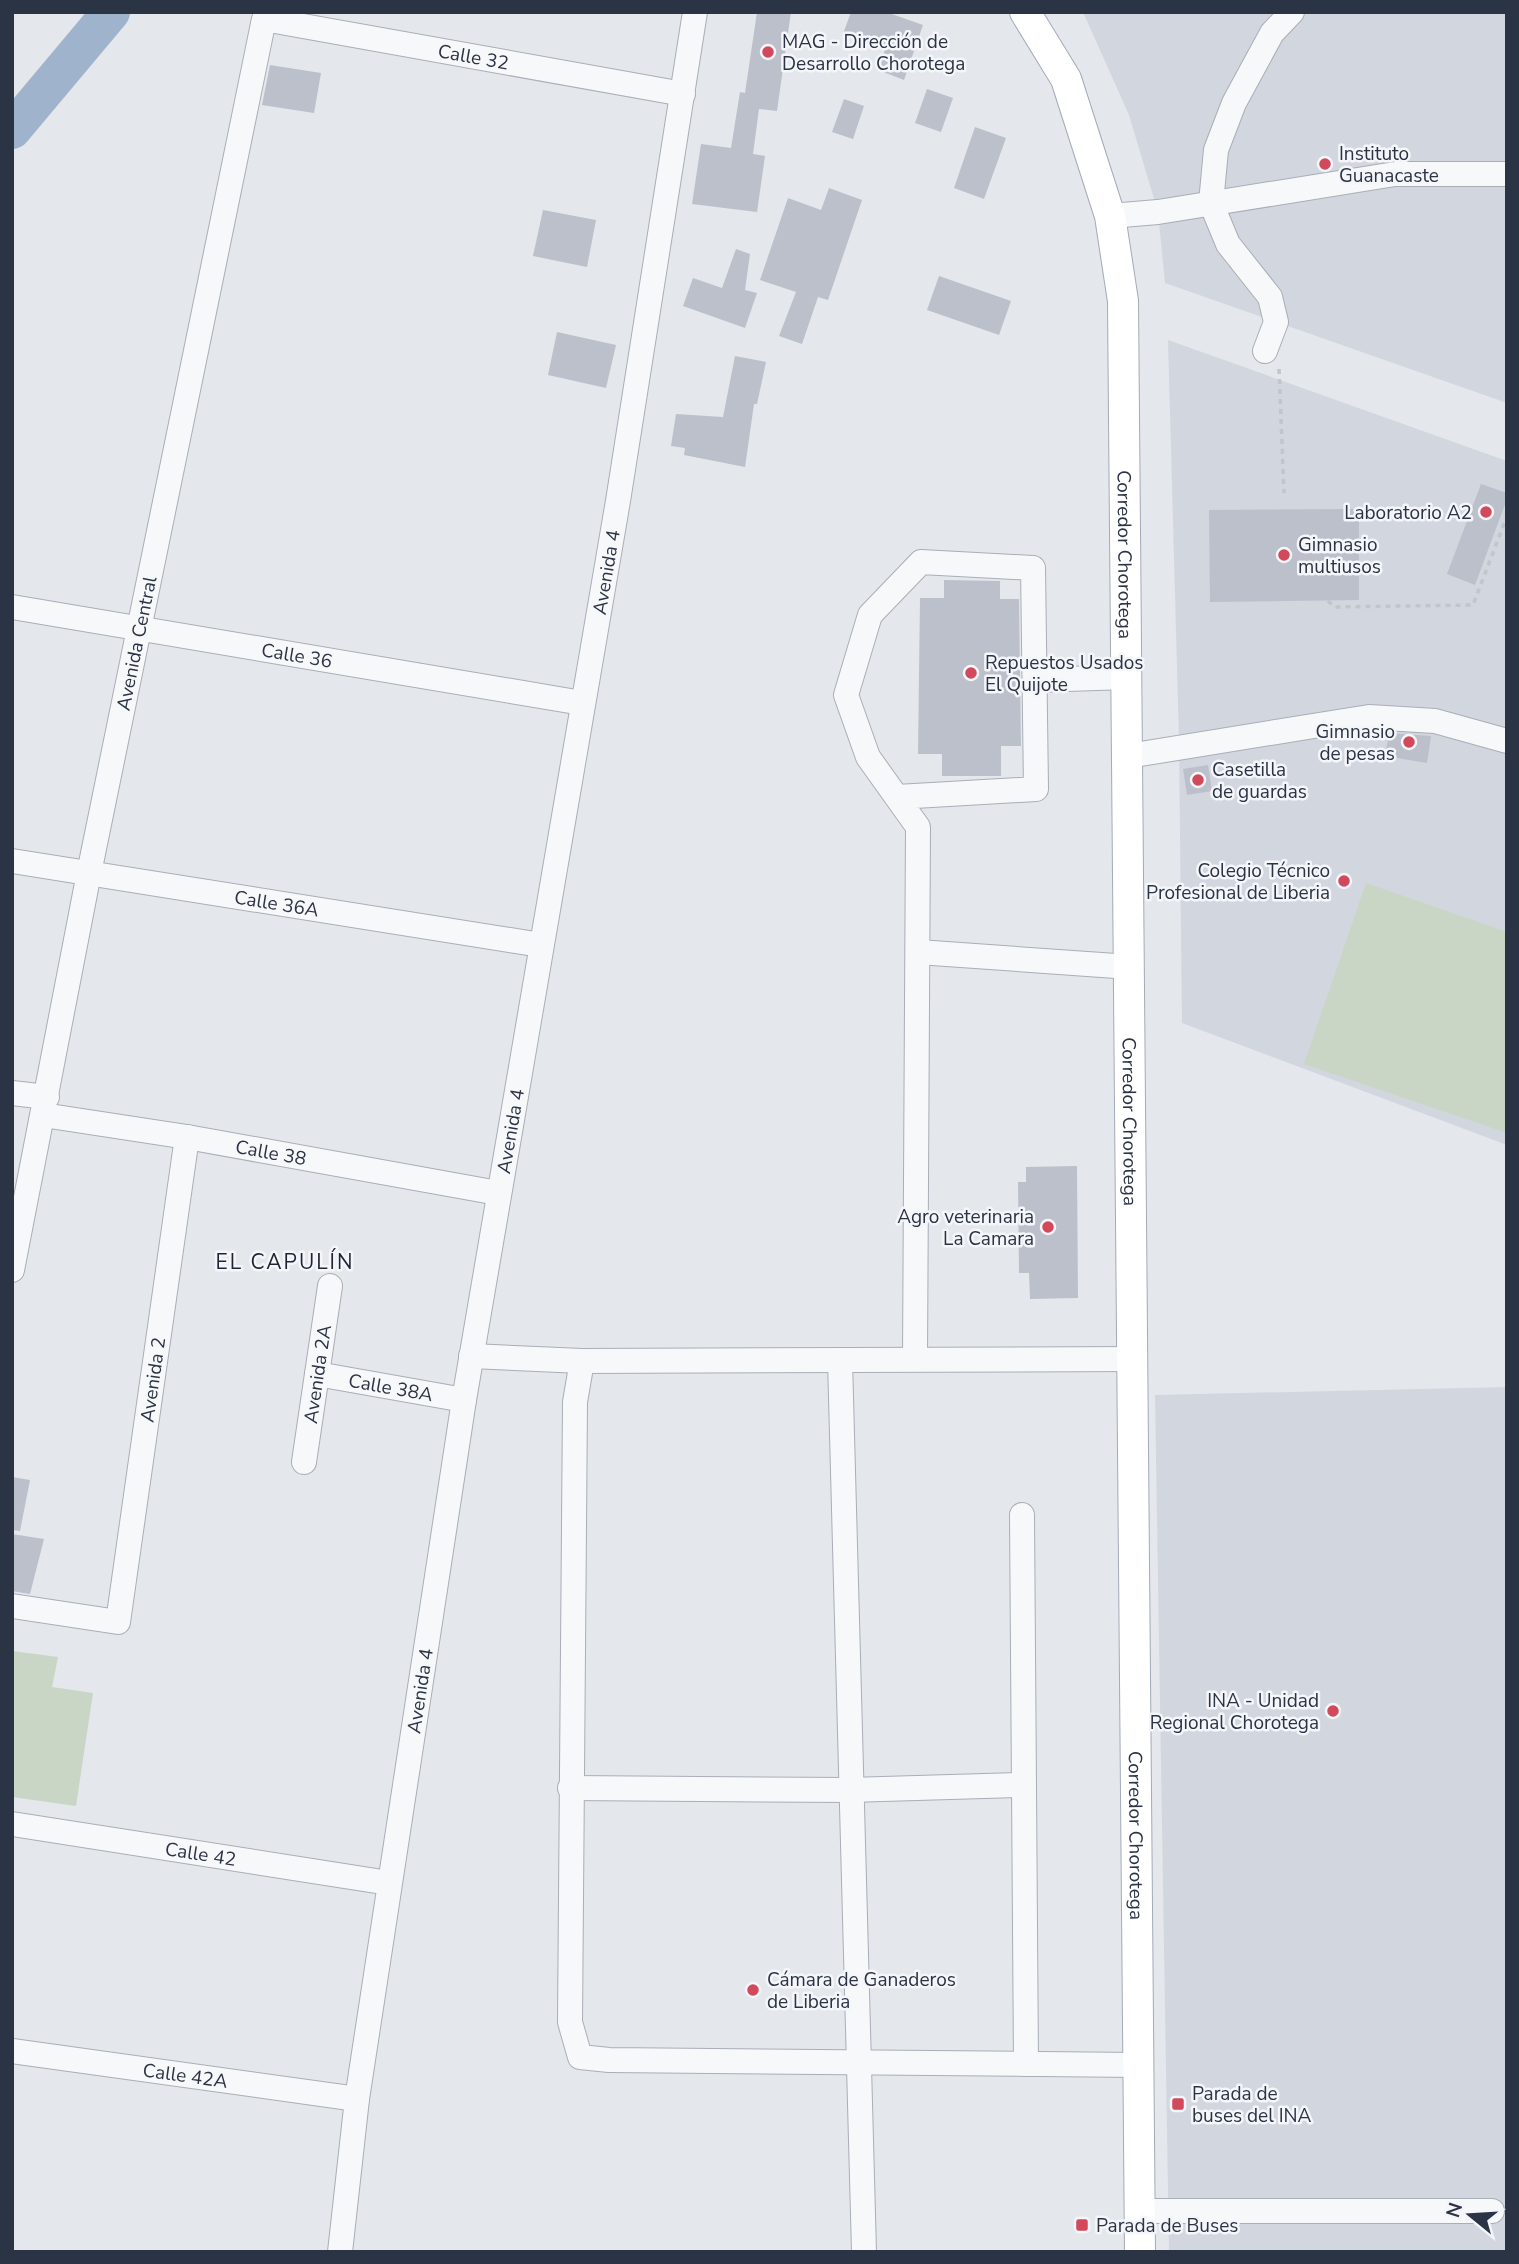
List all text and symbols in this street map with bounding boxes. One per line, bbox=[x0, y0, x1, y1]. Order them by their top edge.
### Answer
place label: MAG - Dirección de Desarrollo Chorotega bbox=[782, 29, 965, 77]
street label: Calle 32 bbox=[436, 38, 511, 77]
marker: MAG - Dirección de Desarrollo Chorotega bbox=[760, 44, 776, 60]
place label: Instituto Guanacaste bbox=[1339, 141, 1439, 189]
marker: Instituto Guanacaste bbox=[1317, 156, 1333, 172]
street label: Corredor Chorotega bbox=[1110, 470, 1138, 639]
place label: Laboratorio A2 bbox=[1344, 500, 1472, 526]
marker: Laboratorio A2 bbox=[1478, 504, 1494, 520]
street label: Avenida 4 bbox=[587, 528, 627, 617]
place label: Gimnasio multiusos bbox=[1298, 532, 1381, 580]
marker: Gimnasio multiusos bbox=[1276, 547, 1292, 563]
street label: Avenida Central bbox=[111, 574, 164, 713]
street label: Calle 36 bbox=[259, 637, 334, 675]
place label: Repuestos Usados El Quijote bbox=[985, 650, 1143, 698]
marker: Repuestos Usados El Quijote bbox=[963, 665, 979, 681]
place label: Gimnasio de pesas bbox=[1316, 719, 1395, 767]
marker: Gimnasio de pesas bbox=[1401, 734, 1417, 750]
place label: Casetilla de guardas bbox=[1212, 757, 1307, 805]
marker: Casetilla de guardas bbox=[1190, 772, 1206, 788]
place label: Colegio Técnico Profesional de Liberia bbox=[1146, 858, 1330, 906]
marker: Colegio Técnico Profesional de Liberia bbox=[1336, 873, 1352, 889]
street label: Calle 36A bbox=[232, 884, 321, 924]
street label: Corredor Chorotega bbox=[1115, 1037, 1143, 1206]
street label: Avenida 4 bbox=[491, 1087, 531, 1176]
street label: Calle 38 bbox=[233, 1134, 308, 1172]
place label: Agro veterinaria La Camara bbox=[897, 1204, 1034, 1252]
marker: Agro veterinaria La Camara bbox=[1040, 1219, 1056, 1235]
district label: EL CAPULÍN bbox=[215, 1248, 355, 1276]
street label: Avenida 2A bbox=[298, 1323, 338, 1425]
street label: Avenida 2 bbox=[135, 1335, 172, 1424]
street label: Calle 38A bbox=[346, 1368, 435, 1408]
street label: Avenida 4 bbox=[401, 1646, 440, 1735]
place label: INA - Unidad Regional Chorotega bbox=[1150, 1688, 1319, 1736]
marker: INA - Unidad Regional Chorotega bbox=[1325, 1703, 1341, 1719]
street label: Corredor Chorotega bbox=[1122, 1751, 1149, 1920]
street label: Calle 42 bbox=[163, 1836, 238, 1873]
place label: Cámara de Ganaderos de Liberia bbox=[767, 1967, 956, 2015]
marker: Cámara de Ganaderos de Liberia bbox=[745, 1982, 761, 1998]
street label: Calle 42A bbox=[141, 2057, 229, 2095]
place label: Parada de buses del INA bbox=[1192, 2081, 1312, 2129]
marker: Parada de buses del INA bbox=[1170, 2096, 1186, 2112]
north arrow bbox=[1435, 2180, 1505, 2250]
text: N bbox=[1440, 2199, 1469, 2221]
place label: Parada de Buses bbox=[1096, 2213, 1238, 2239]
marker: Parada de Buses bbox=[1074, 2217, 1090, 2233]

